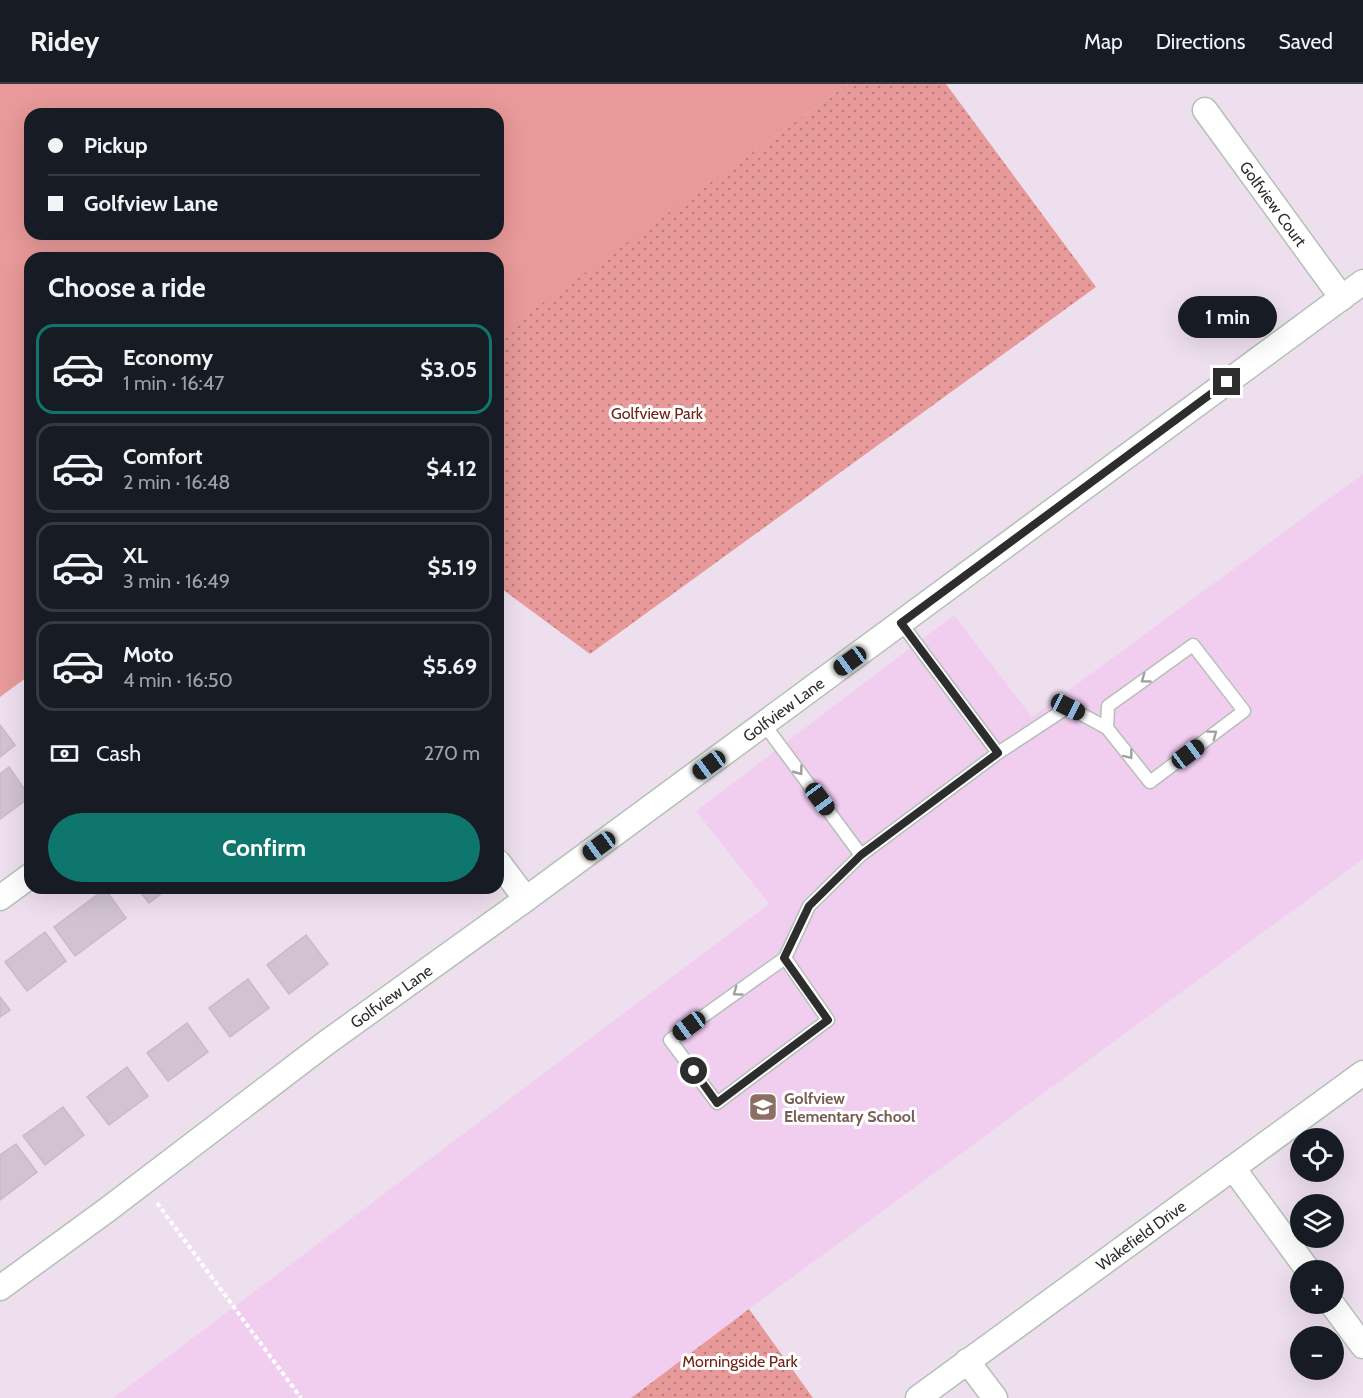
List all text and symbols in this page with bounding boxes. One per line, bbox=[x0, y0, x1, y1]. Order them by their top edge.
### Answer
text: Ridey bbox=[30, 24, 99, 58]
text: Map bbox=[1084, 29, 1123, 54]
text: Directions bbox=[1156, 29, 1245, 54]
text: Saved bbox=[1278, 29, 1333, 54]
text: Pickup bbox=[84, 132, 148, 159]
street label: Golfview Court bbox=[1236, 158, 1311, 251]
text: Golfview Lane bbox=[84, 190, 218, 217]
text: Choose a ride bbox=[48, 271, 206, 304]
callout: 1 min bbox=[1178, 295, 1276, 337]
text: 1 min bbox=[1205, 305, 1250, 329]
icon: car bbox=[51, 342, 105, 396]
text: Economy bbox=[123, 344, 213, 371]
text: $3.05 bbox=[420, 356, 477, 383]
route end bbox=[1213, 368, 1240, 395]
text: 1 min · 16:47 bbox=[123, 371, 224, 395]
park label: Golfview Park bbox=[611, 404, 704, 423]
icon: car bbox=[51, 441, 105, 495]
text: Comfort bbox=[123, 443, 202, 470]
text: $4.12 bbox=[426, 455, 477, 482]
text: 2 min · 16:48 bbox=[123, 470, 230, 494]
icon: car bbox=[51, 540, 105, 594]
text: XL bbox=[123, 542, 148, 569]
text: $5.19 bbox=[427, 554, 477, 581]
text: 3 min · 16:49 bbox=[123, 569, 230, 593]
icon: car bbox=[51, 639, 105, 693]
text: Moto bbox=[123, 641, 174, 668]
car bbox=[830, 643, 870, 679]
text: $5.69 bbox=[423, 653, 477, 680]
text: 4 min · 16:50 bbox=[123, 668, 233, 692]
one-way arrow bbox=[1141, 672, 1152, 683]
street label: Golfview Lane bbox=[739, 674, 828, 746]
car bbox=[1048, 691, 1088, 723]
one-way arrow bbox=[1207, 731, 1218, 742]
car bbox=[1168, 736, 1208, 772]
icon: cash bbox=[48, 737, 81, 770]
text: Cash bbox=[96, 740, 141, 767]
text: 270 m bbox=[424, 741, 480, 765]
car bbox=[689, 747, 729, 783]
one-way arrow bbox=[1121, 748, 1132, 759]
one-way arrow bbox=[792, 764, 803, 775]
car bbox=[802, 779, 838, 819]
button: Confirm bbox=[48, 813, 480, 882]
car bbox=[579, 828, 619, 864]
street label: Golfview Lane bbox=[347, 961, 436, 1032]
one-way arrow bbox=[733, 985, 744, 996]
car bbox=[669, 1008, 709, 1044]
route start bbox=[680, 1057, 707, 1084]
place label: Golfview Elementary School bbox=[784, 1089, 915, 1126]
school or university icon: Golfview Elementary School bbox=[747, 1091, 779, 1123]
map controls bbox=[1290, 1128, 1344, 1380]
button: locate bbox=[1290, 1128, 1344, 1182]
button: layers bbox=[1290, 1194, 1344, 1248]
street label: Wakefield Drive bbox=[1093, 1197, 1190, 1275]
button: + bbox=[1290, 1260, 1344, 1314]
button: − bbox=[1290, 1326, 1344, 1380]
park label: Morningside Park bbox=[682, 1352, 799, 1371]

